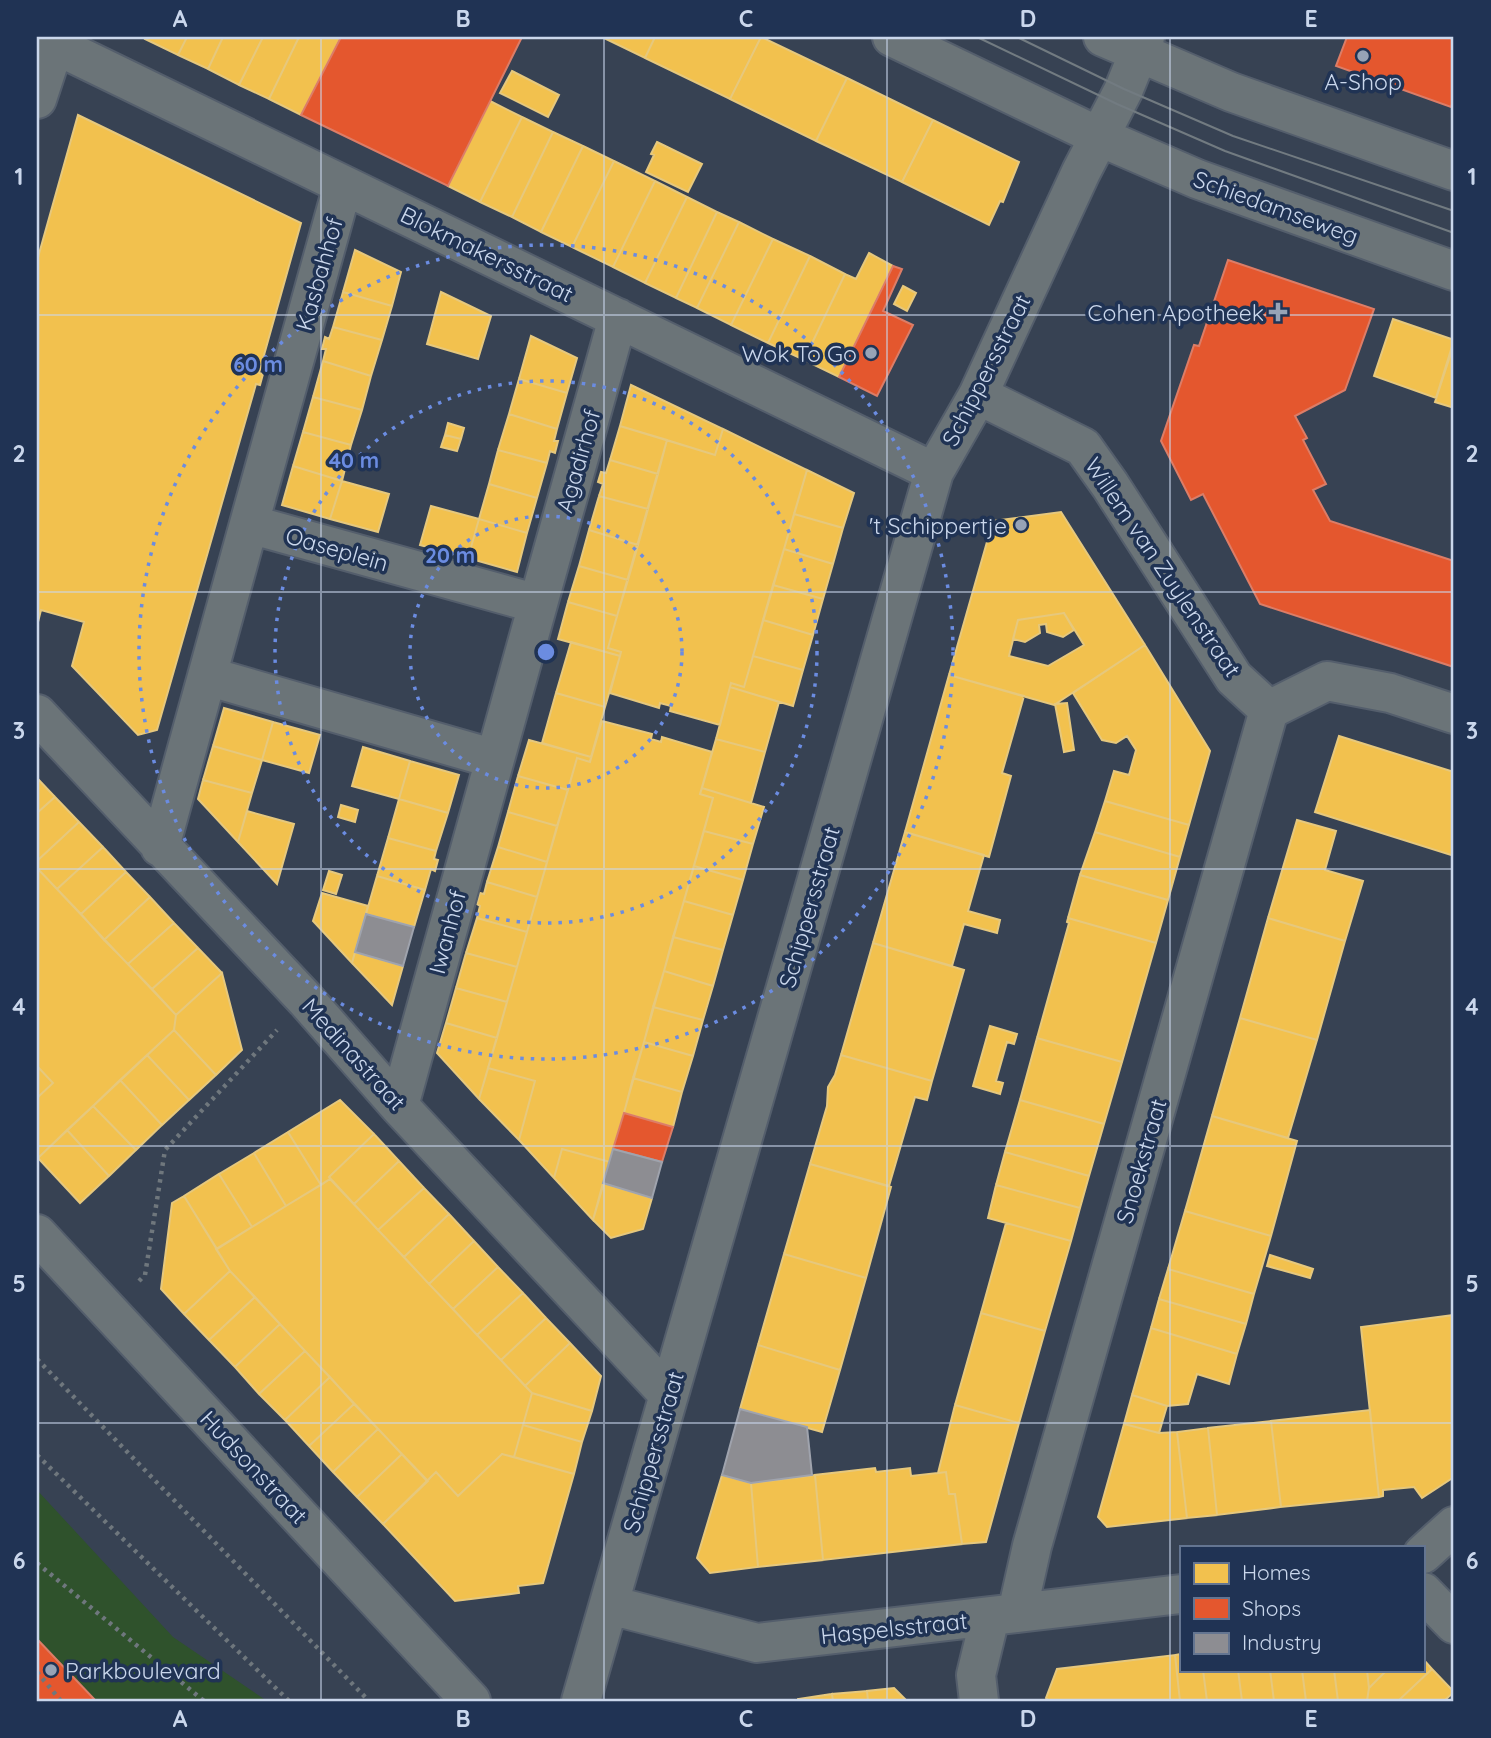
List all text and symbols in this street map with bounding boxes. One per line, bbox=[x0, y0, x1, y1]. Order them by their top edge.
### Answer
text: A bbox=[173, 4, 188, 33]
text: B bbox=[455, 4, 471, 33]
text: C bbox=[739, 4, 753, 33]
text: D bbox=[1020, 4, 1036, 33]
text: E bbox=[1304, 4, 1318, 33]
marker: A-Shop bbox=[1355, 48, 1371, 64]
place label: A-Shop bbox=[1324, 67, 1402, 96]
text: 1 bbox=[15, 162, 23, 191]
text: 1 bbox=[1468, 162, 1476, 191]
street label: Schiedamseweg bbox=[1190, 164, 1362, 250]
street label: Blokmakersstraat bbox=[396, 200, 578, 308]
street label: Kasbahhof bbox=[289, 214, 349, 334]
street label: Schippersstraat bbox=[935, 289, 1037, 451]
place label: Cohen Apotheek bbox=[1088, 298, 1264, 327]
marker: Cohen Apotheek bbox=[1270, 304, 1286, 320]
place label: Wok To Go bbox=[741, 339, 857, 368]
marker: Wok To Go bbox=[863, 345, 879, 361]
text: 60 m bbox=[233, 351, 283, 377]
street label: Agadirhof bbox=[549, 406, 607, 516]
text: 2 bbox=[12, 439, 26, 468]
text: 2 bbox=[1465, 439, 1479, 468]
text: 40 m bbox=[329, 447, 379, 473]
street label: Willem van Zuylenstraat bbox=[1079, 452, 1247, 682]
place label: 't Schippertje bbox=[869, 511, 1007, 540]
marker: 't Schippertje bbox=[1013, 517, 1029, 533]
street label: Oaseplein bbox=[282, 521, 392, 577]
text: 20 m bbox=[425, 542, 475, 568]
centre of rings bbox=[534, 640, 558, 664]
text: 3 bbox=[13, 716, 25, 745]
text: 3 bbox=[1466, 716, 1478, 745]
street label: Schippersstraat bbox=[772, 823, 846, 991]
street label: Iwanhof bbox=[422, 887, 472, 977]
text: 4 bbox=[12, 992, 26, 1021]
street label: Medinastraat bbox=[296, 992, 412, 1116]
text: 4 bbox=[1465, 992, 1479, 1021]
street label: Snoekstraat bbox=[1109, 1095, 1173, 1227]
text: 5 bbox=[12, 1269, 26, 1298]
text: 5 bbox=[1465, 1269, 1479, 1298]
street label: Schippersstraat bbox=[616, 1368, 690, 1536]
street label: Hudsonstraat bbox=[194, 1404, 314, 1530]
text: 6 bbox=[13, 1546, 25, 1575]
legend bbox=[1180, 1546, 1424, 1672]
text: 6 bbox=[1466, 1546, 1478, 1575]
text: Homes bbox=[1242, 1559, 1311, 1585]
text: Shops bbox=[1242, 1595, 1301, 1621]
street label: Haspelsstraat bbox=[819, 1606, 969, 1650]
text: Industry bbox=[1242, 1629, 1321, 1655]
place label: Parkboulevard bbox=[65, 1656, 221, 1685]
marker: Parkboulevard bbox=[43, 1662, 59, 1678]
text: A bbox=[173, 1704, 188, 1733]
text: B bbox=[455, 1704, 471, 1733]
text: C bbox=[739, 1704, 753, 1733]
text: D bbox=[1020, 1704, 1036, 1733]
text: E bbox=[1304, 1704, 1318, 1733]

